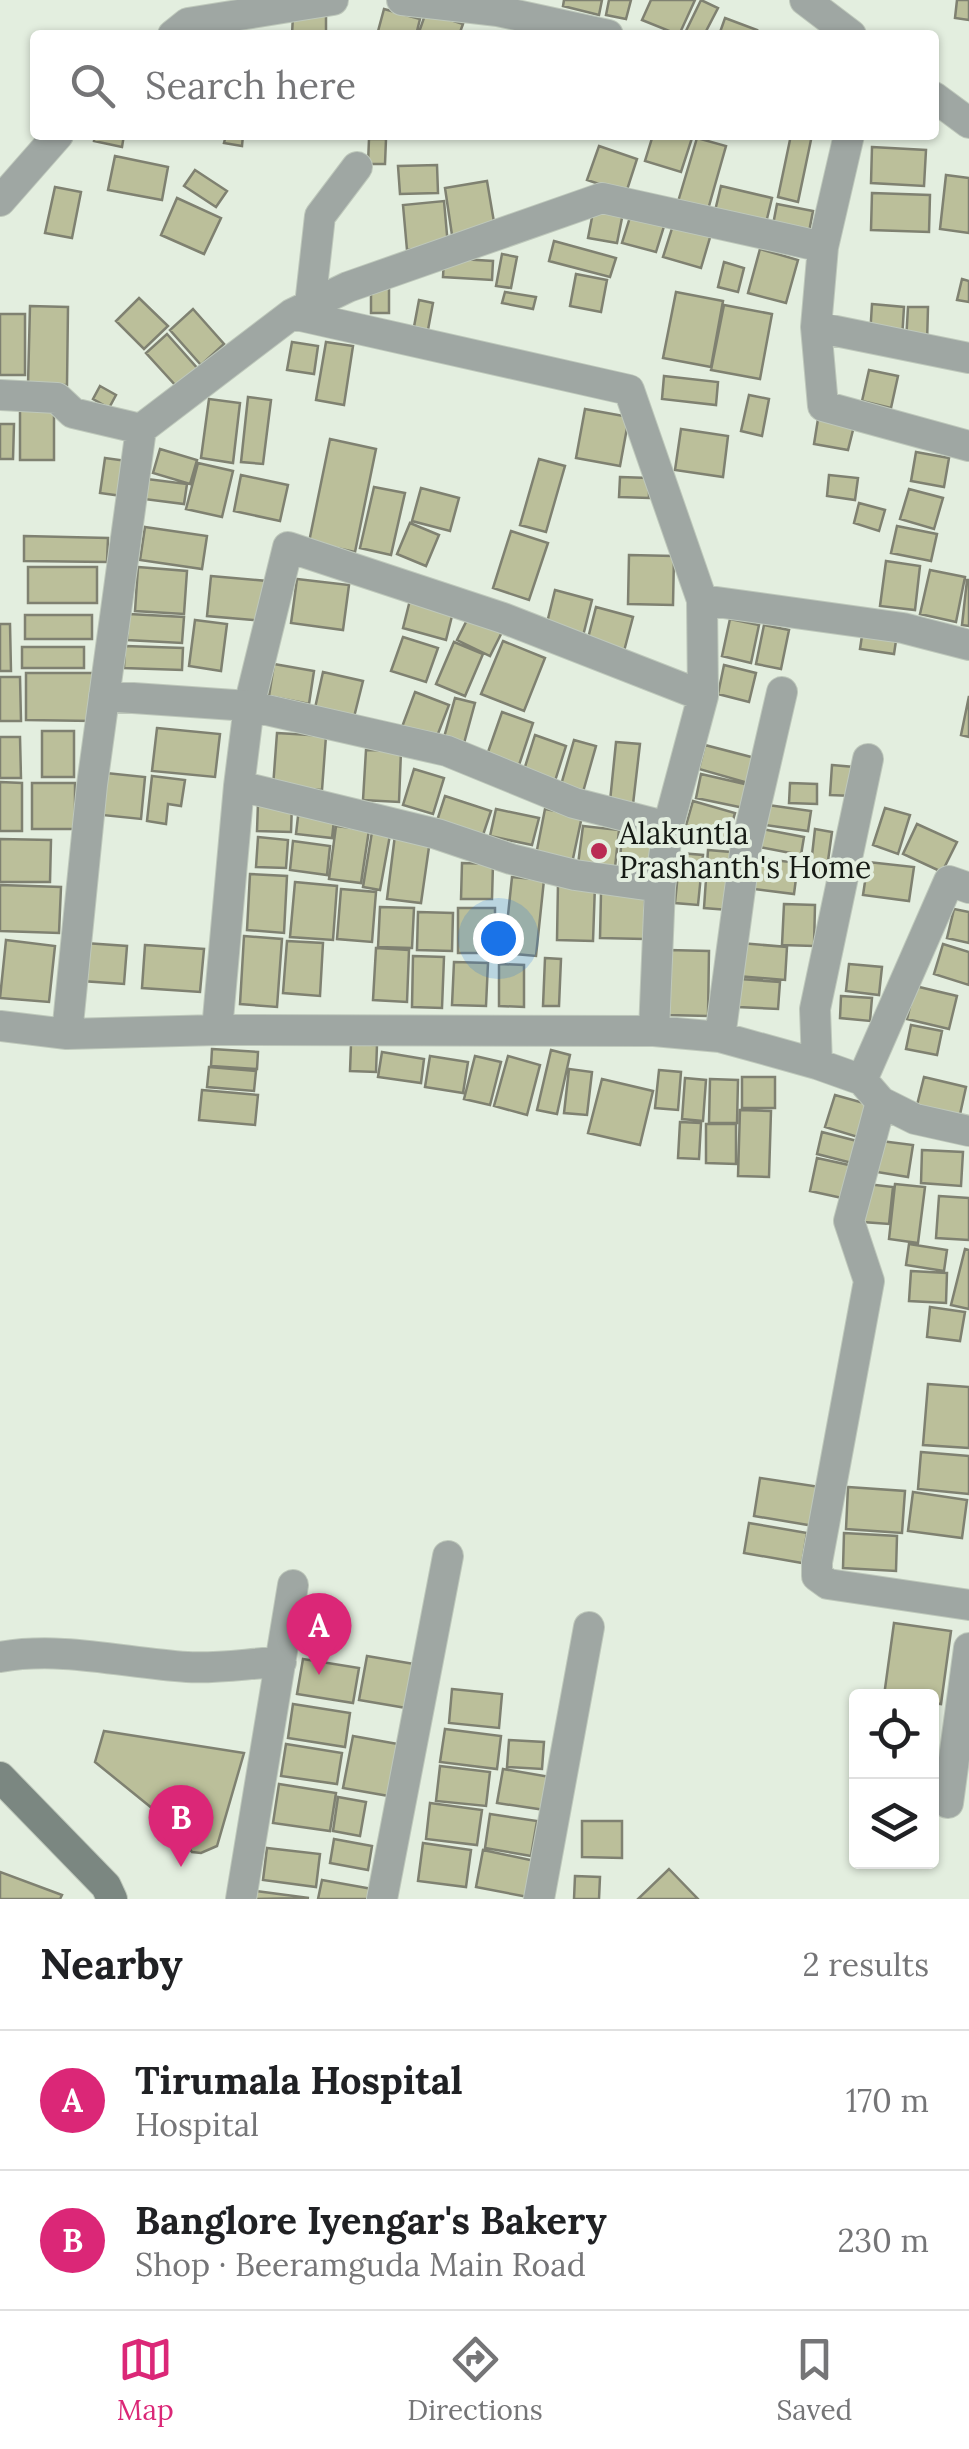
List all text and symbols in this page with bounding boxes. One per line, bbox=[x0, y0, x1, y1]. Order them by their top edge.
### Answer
search box bbox=[30, 30, 939, 140]
icon: search bbox=[65, 58, 120, 113]
text: Search here bbox=[145, 61, 356, 109]
place label: Alakuntla Prashanth's Home bbox=[618, 814, 871, 886]
marker: Alakuntla Prashanth's Home bbox=[588, 840, 610, 862]
your location bbox=[473, 913, 524, 964]
pin: A bbox=[286, 1592, 352, 1675]
map controls bbox=[849, 1689, 939, 1869]
button: locate bbox=[849, 1689, 939, 1779]
button: layers bbox=[849, 1779, 939, 1869]
pin: B bbox=[148, 1784, 214, 1867]
text: Nearby bbox=[40, 1937, 183, 1991]
text: 2 results bbox=[803, 1944, 929, 1985]
text: Tirumala Hospital bbox=[135, 2056, 463, 2104]
text: A bbox=[62, 2080, 83, 2121]
text: 170 m bbox=[846, 2080, 929, 2121]
text: Hospital bbox=[135, 2104, 259, 2145]
text: Banglore Iyengar's Bakery bbox=[135, 2196, 607, 2244]
text: B bbox=[62, 2220, 83, 2261]
text: 230 m bbox=[838, 2220, 929, 2261]
text: Shop · Beeramguda Main Road bbox=[135, 2244, 586, 2285]
tab: Map bbox=[117, 2332, 174, 2428]
tab: Directions bbox=[407, 2332, 543, 2428]
tab: Saved bbox=[776, 2332, 852, 2428]

